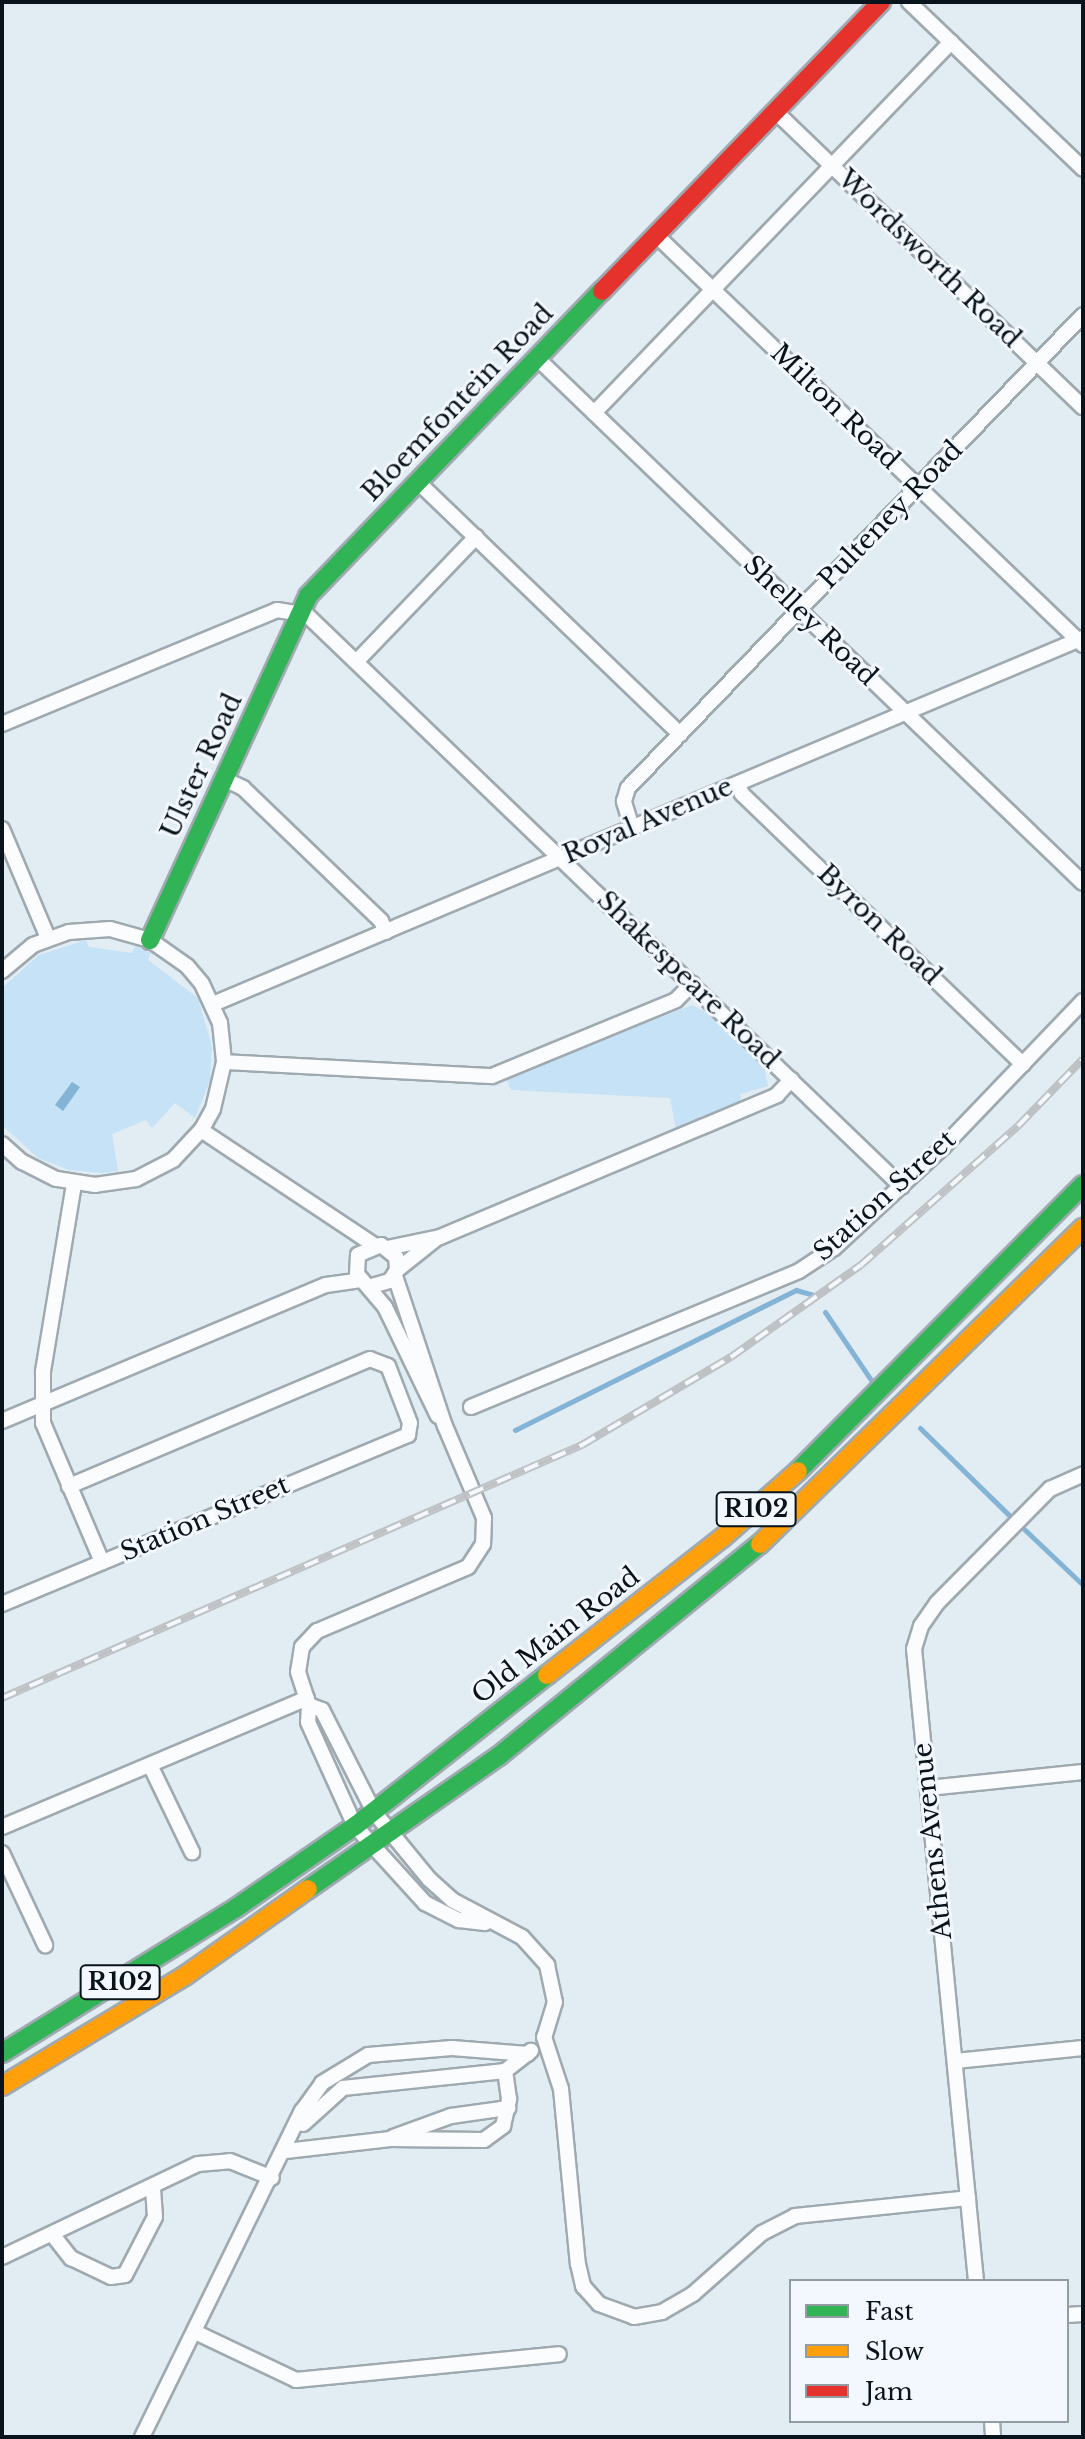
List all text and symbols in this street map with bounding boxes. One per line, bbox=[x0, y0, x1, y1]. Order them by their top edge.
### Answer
street label: Wordsworth Road bbox=[831, 164, 1027, 354]
street label: Bloemfontein Road bbox=[356, 298, 560, 508]
street label: Milton Road bbox=[764, 338, 906, 476]
street label: Pulteney Road bbox=[812, 434, 970, 596]
street label: Shelley Road bbox=[736, 549, 884, 693]
street label: Ulster Road bbox=[155, 689, 249, 843]
street label: Royal Avenue bbox=[558, 771, 738, 871]
street label: Byron Road bbox=[811, 858, 947, 992]
street label: Shakespeare Road bbox=[590, 885, 786, 1075]
street label: Station Street bbox=[808, 1124, 962, 1268]
street label: Station Street bbox=[116, 1469, 294, 1569]
road number: R102 bbox=[714, 1489, 798, 1529]
street label: Old Main Road bbox=[466, 1561, 646, 1711]
street label: Athens Avenue bbox=[907, 1741, 959, 1941]
road number: R102 bbox=[78, 1962, 162, 2002]
legend bbox=[789, 2279, 1069, 2423]
text: Fast bbox=[865, 2297, 913, 2326]
text: Slow bbox=[865, 2337, 924, 2366]
text: Jam bbox=[865, 2377, 913, 2406]

